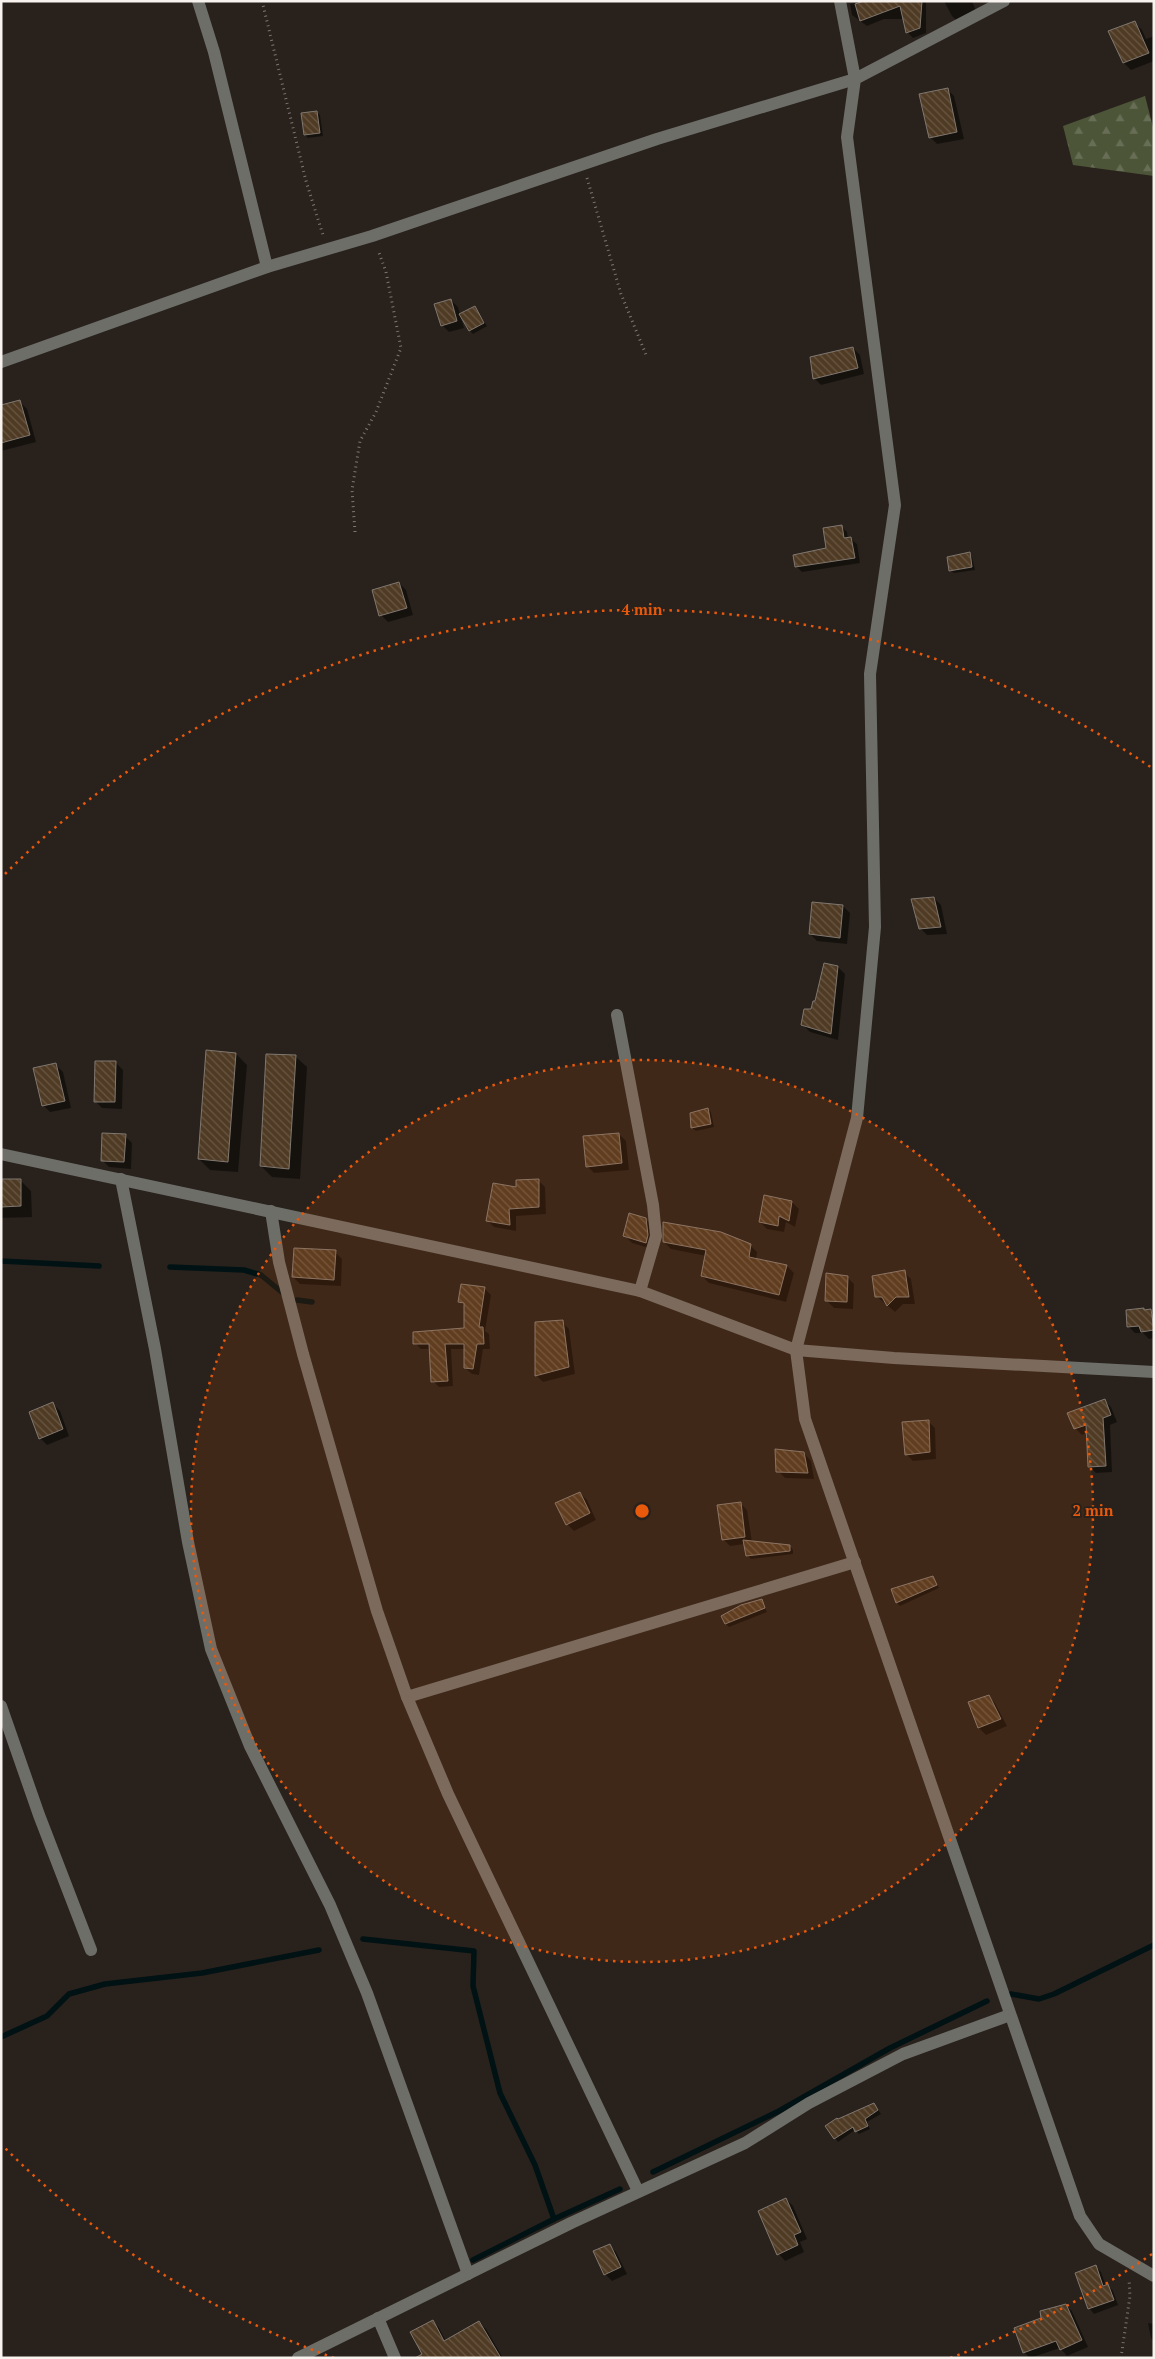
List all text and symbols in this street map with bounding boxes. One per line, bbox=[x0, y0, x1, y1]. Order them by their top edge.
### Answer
text: 4 min bbox=[621, 599, 663, 619]
text: 2 min bbox=[1072, 1500, 1114, 1520]
centre of rings bbox=[633, 1502, 651, 1520]

